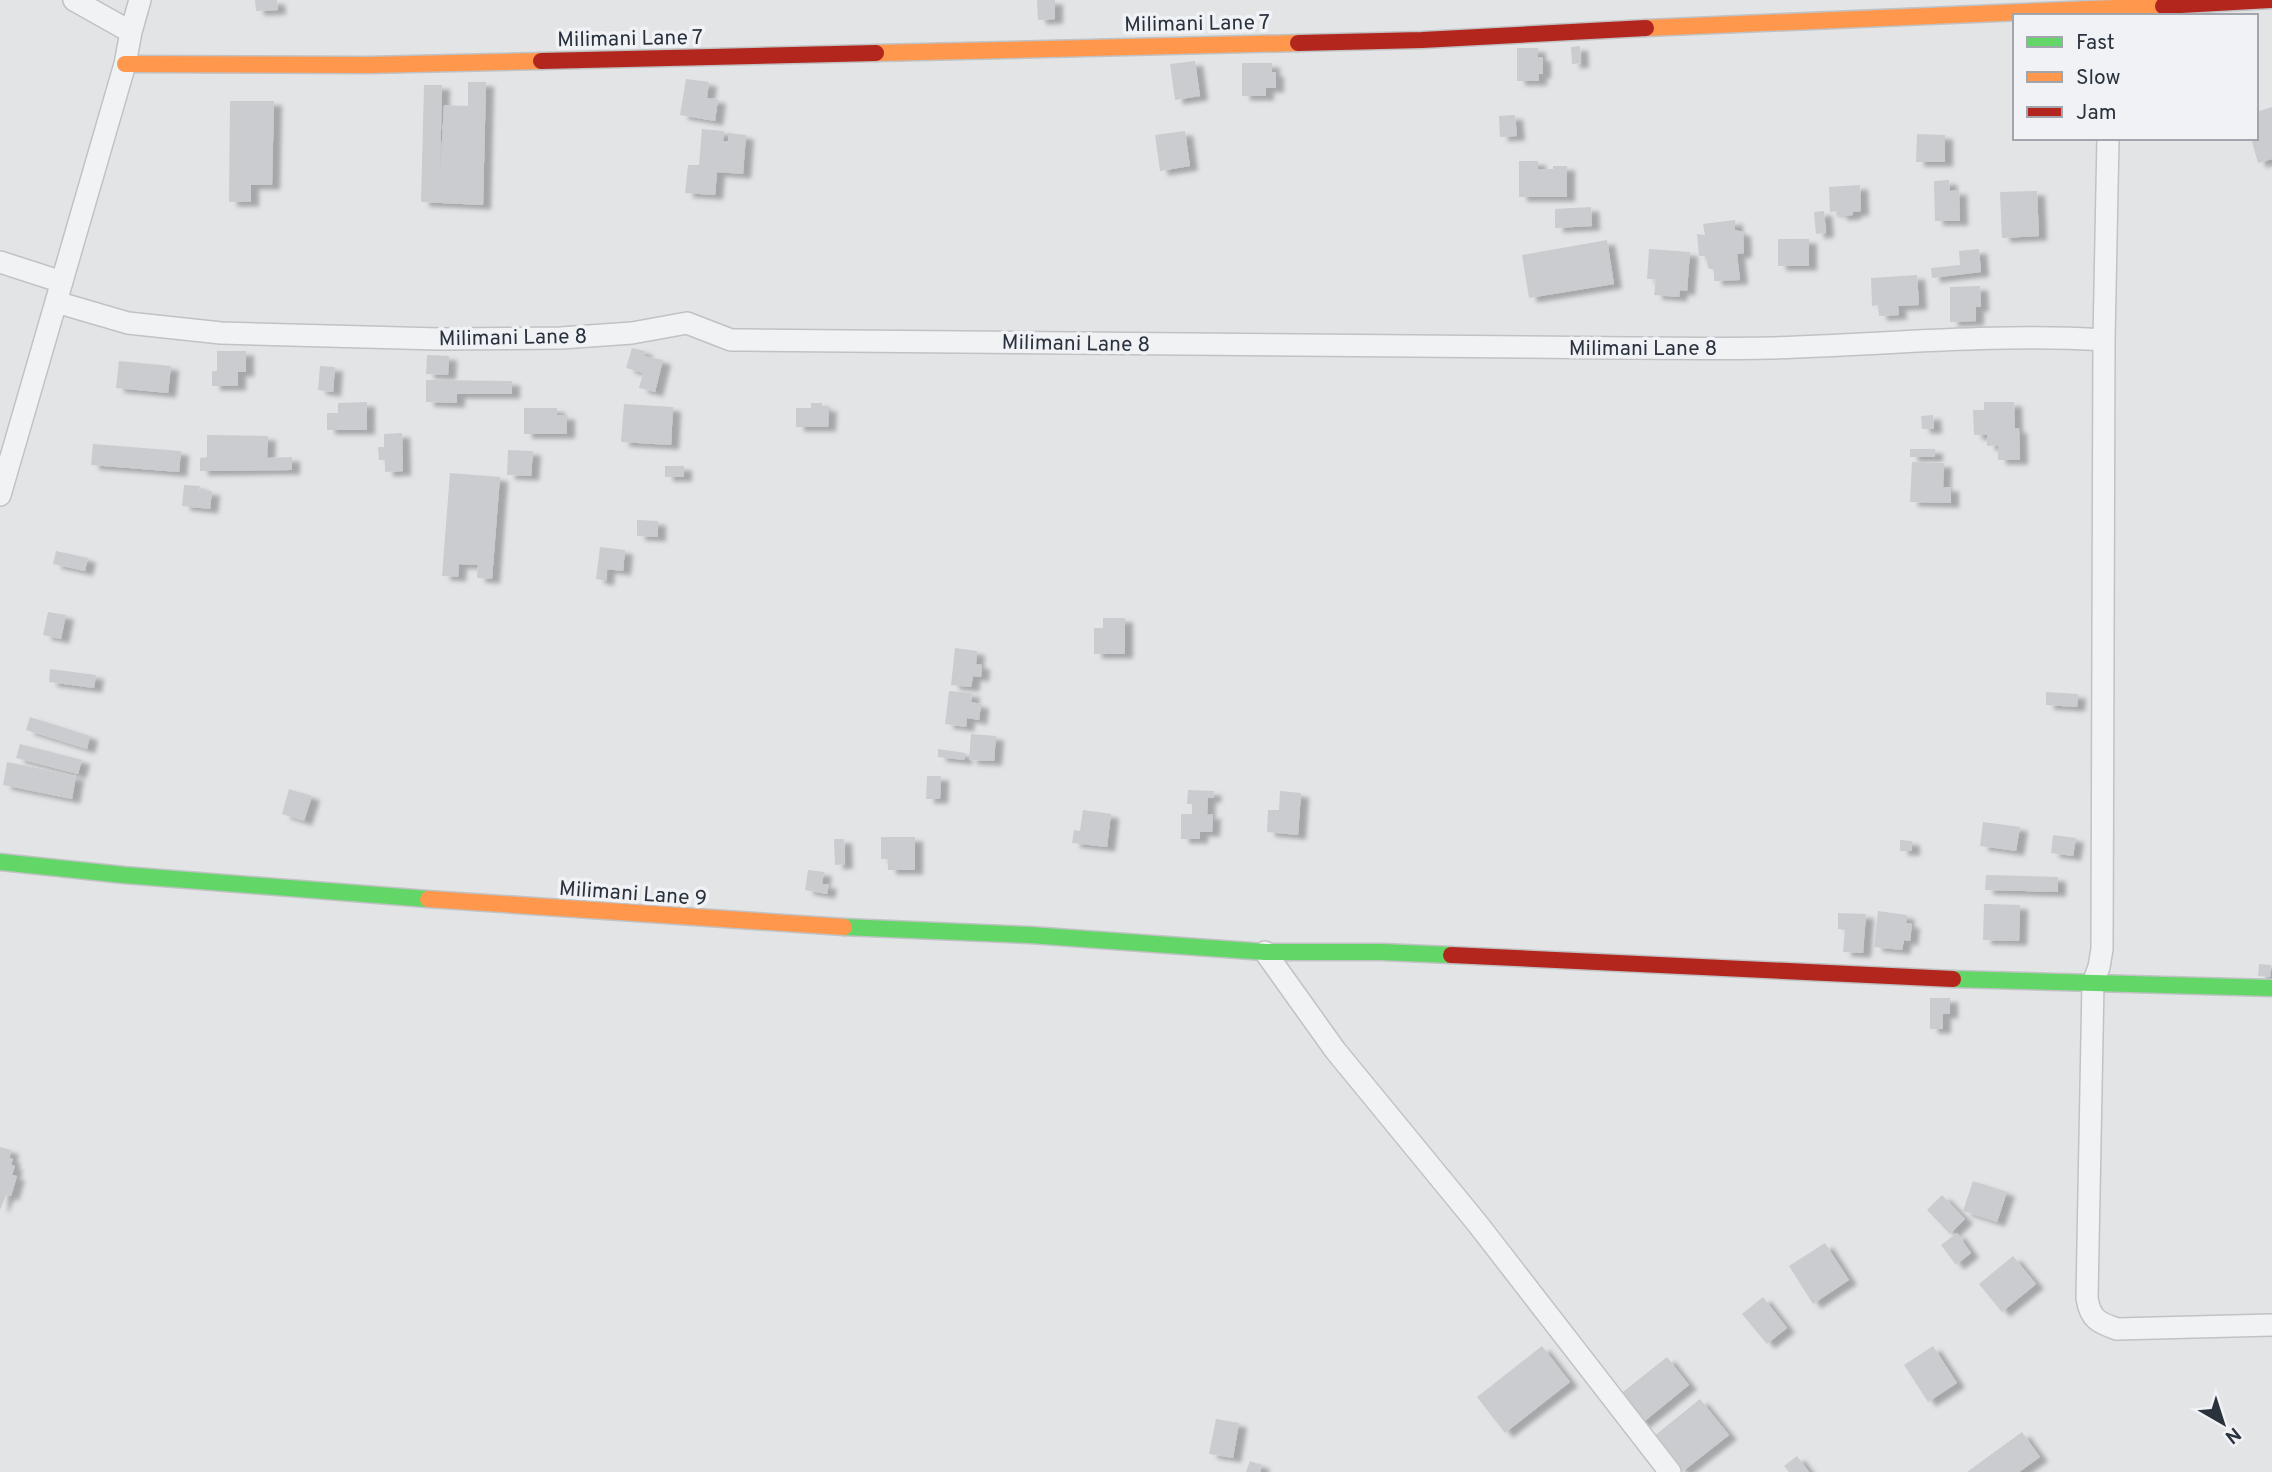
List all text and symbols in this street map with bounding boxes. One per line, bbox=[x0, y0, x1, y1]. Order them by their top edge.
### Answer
street label: Milimani Lane 7 bbox=[1124, 10, 1270, 39]
legend bbox=[2013, 14, 2258, 140]
street label: Milimani Lane 7 bbox=[557, 25, 703, 54]
text: Fast bbox=[2076, 30, 2115, 57]
text: Slow bbox=[2076, 65, 2121, 92]
text: Jam bbox=[2076, 100, 2117, 127]
street label: Milimani Lane 8 bbox=[438, 324, 588, 353]
street label: Milimani Lane 8 bbox=[1001, 330, 1151, 359]
street label: Milimani Lane 8 bbox=[1569, 336, 1717, 363]
street label: Milimani Lane 9 bbox=[558, 876, 708, 913]
north arrow bbox=[2188, 1388, 2258, 1458]
text: N bbox=[2220, 1421, 2245, 1448]

